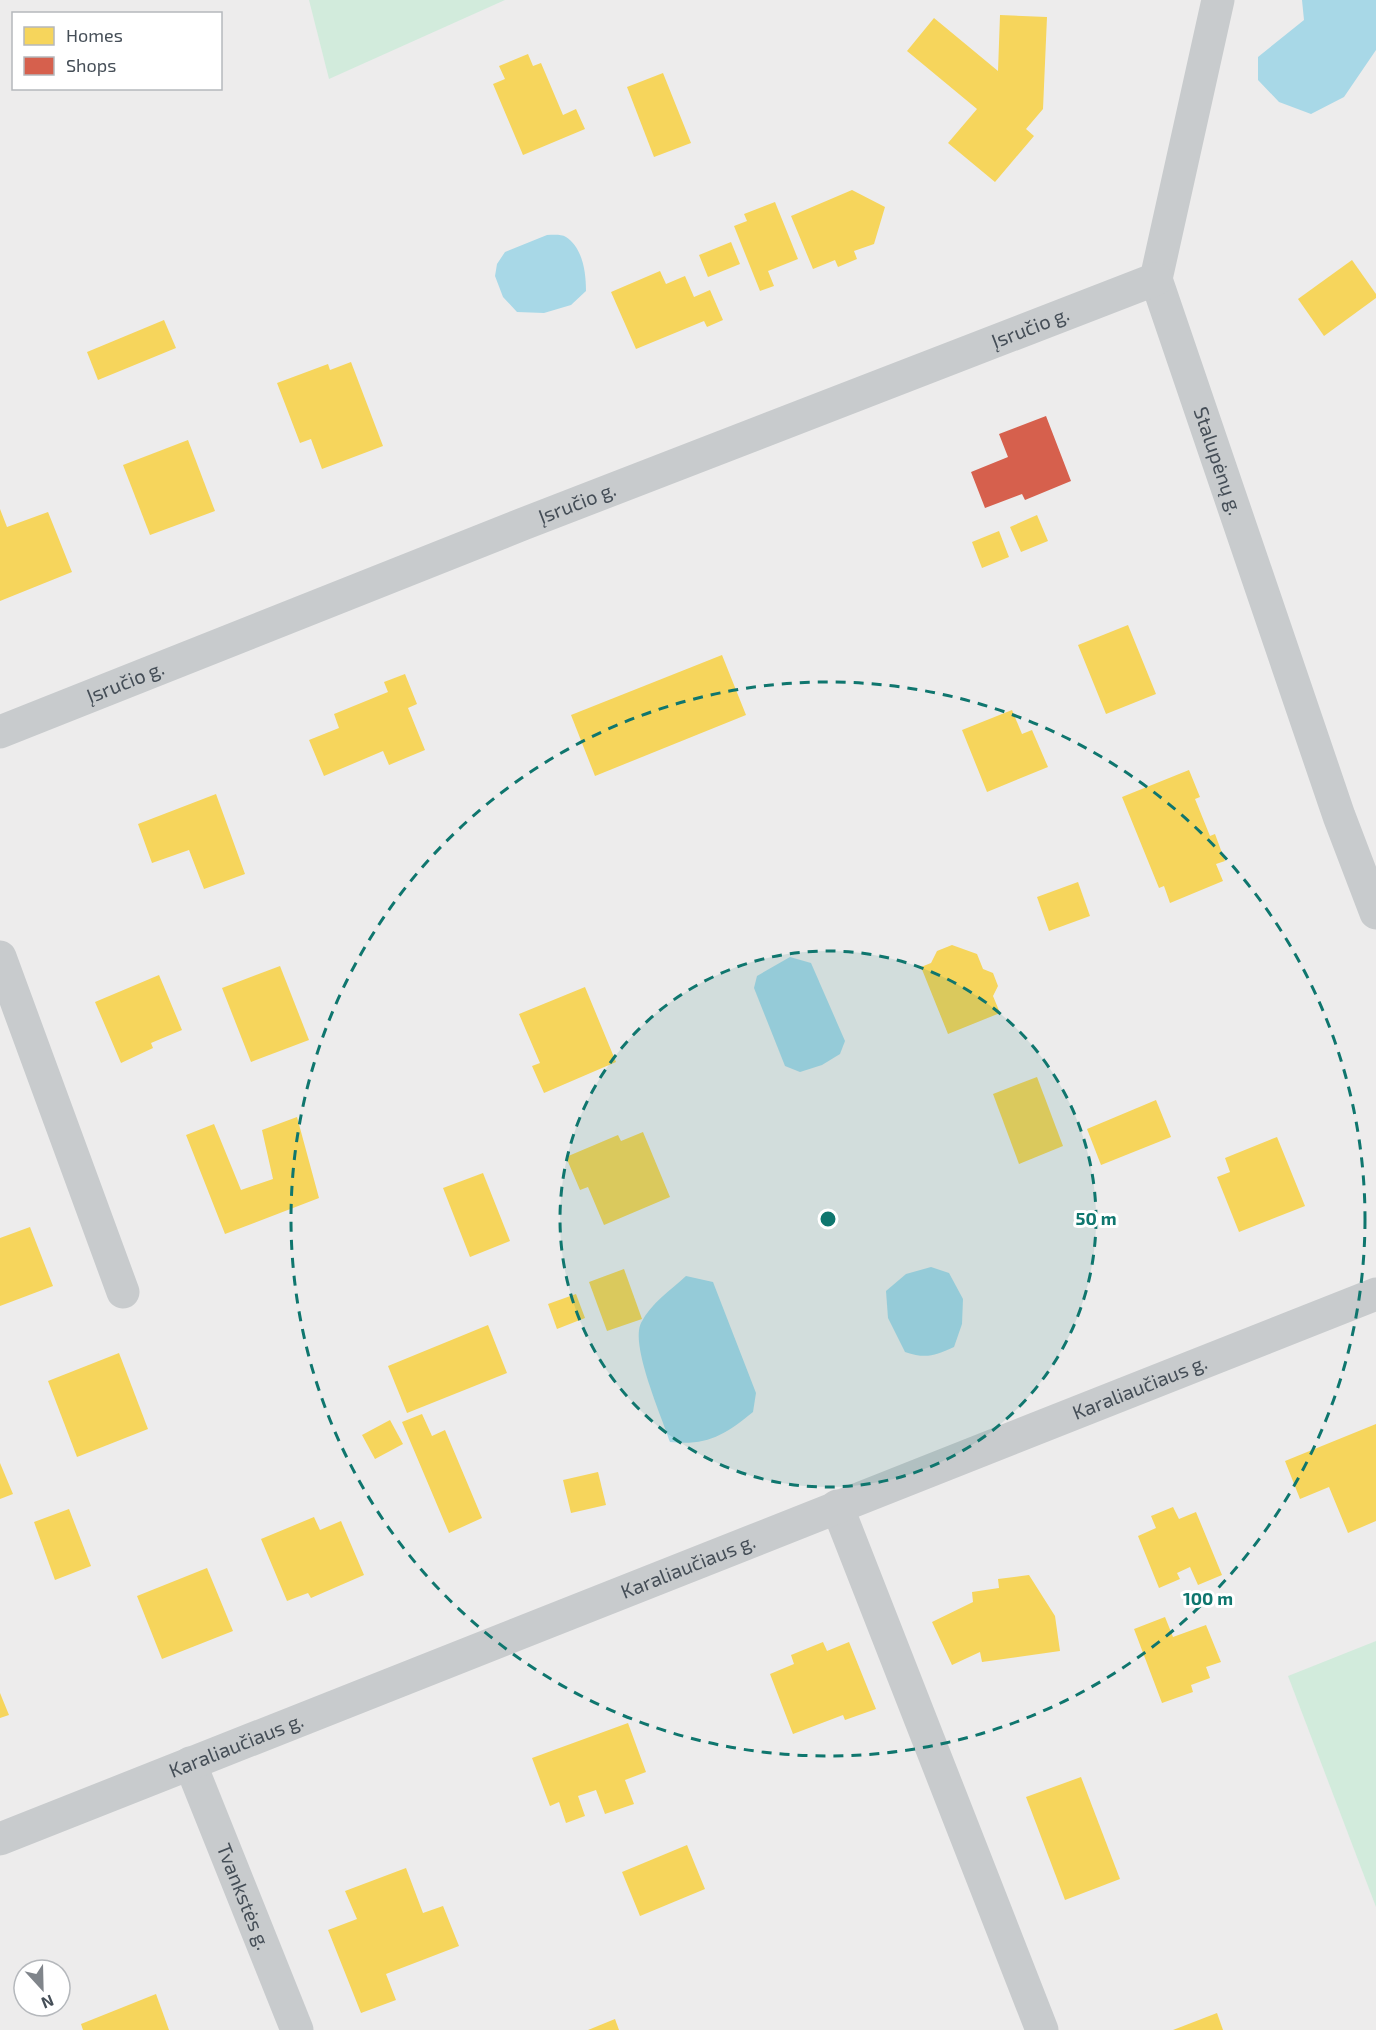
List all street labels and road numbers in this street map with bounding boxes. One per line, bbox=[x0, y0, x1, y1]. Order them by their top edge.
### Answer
street label: Įsručio g. bbox=[988, 301, 1072, 353]
street label: Stalupėnų g. bbox=[1189, 403, 1248, 518]
street label: Įsručio g. bbox=[535, 476, 619, 528]
street label: Įsručio g. bbox=[83, 655, 167, 707]
street label: Karaliaučiaus g. bbox=[1069, 1349, 1210, 1424]
street label: Karaliaučiaus g. bbox=[617, 1528, 758, 1603]
street label: Karaliaučiaus g. bbox=[165, 1707, 307, 1782]
street label: Tvankstės g. bbox=[212, 1840, 277, 1953]

